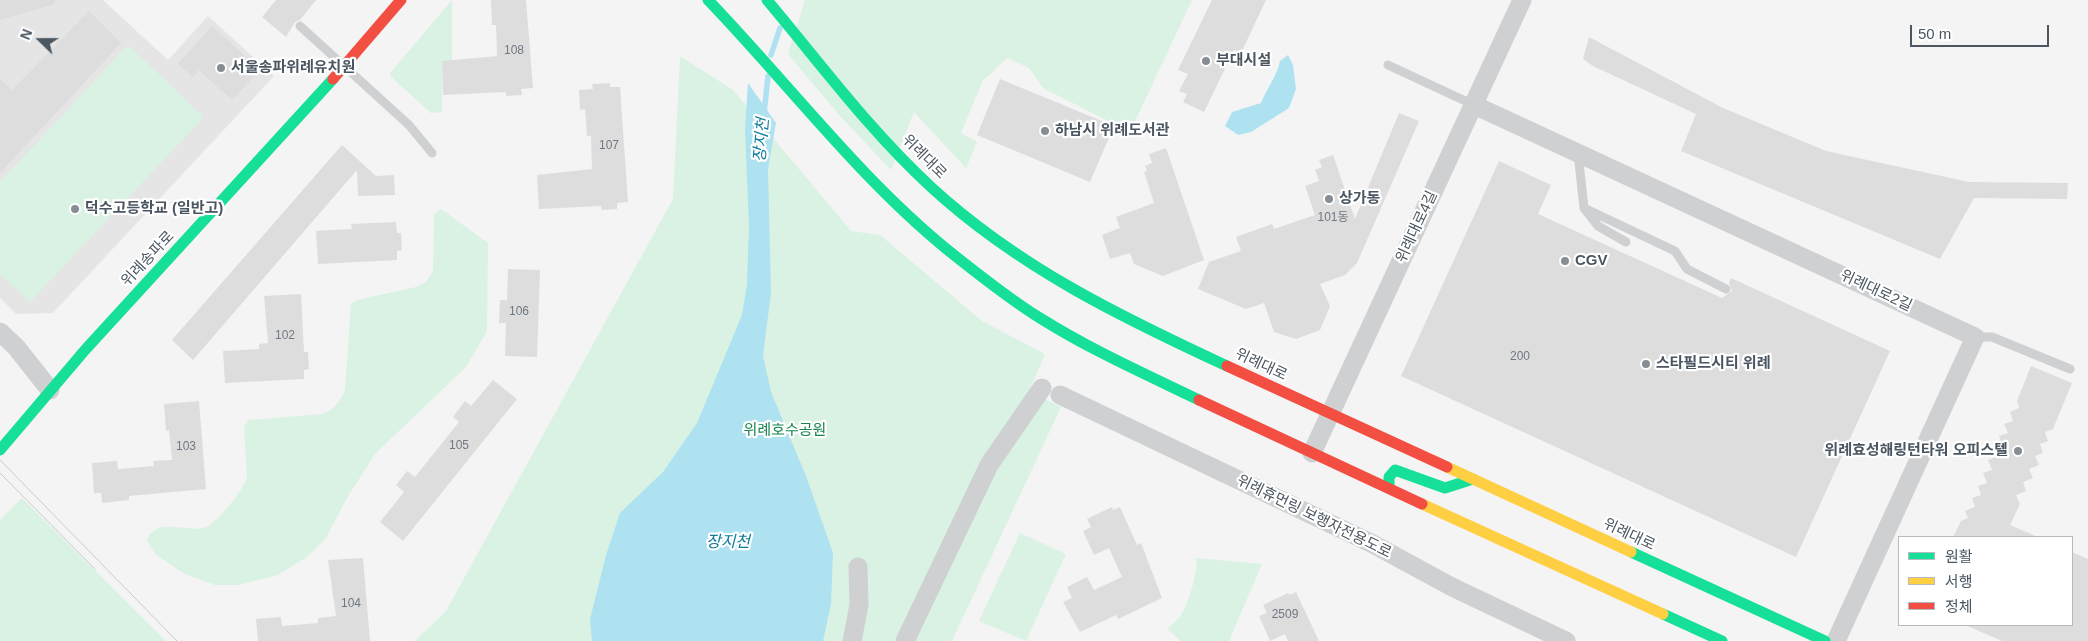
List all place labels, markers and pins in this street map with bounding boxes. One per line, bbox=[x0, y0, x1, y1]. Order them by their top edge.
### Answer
place label: 부대시설 bbox=[1216, 52, 1271, 70]
marker: 부대시설 bbox=[1200, 55, 1212, 67]
place label: 서울송파위례유치원 bbox=[231, 59, 355, 77]
marker: 서울송파위례유치원 bbox=[215, 62, 227, 74]
place label: 하남시 위례도서관 bbox=[1055, 122, 1170, 140]
marker: 하남시 위례도서관 bbox=[1039, 125, 1051, 137]
place label: 상가동 bbox=[1339, 190, 1380, 208]
marker: 상가동 bbox=[1323, 193, 1335, 205]
place label: 덕수고등학교 (일반고) bbox=[85, 200, 223, 218]
marker: 덕수고등학교 (일반고) bbox=[69, 203, 81, 215]
place label: CGV bbox=[1575, 252, 1608, 270]
marker: CGV bbox=[1559, 255, 1571, 267]
place label: 스타필드시티 위례 bbox=[1656, 355, 1771, 373]
marker: 스타필드시티 위례 bbox=[1640, 358, 1652, 370]
place label: 위례효성해링턴타워 오피스텔 bbox=[1824, 442, 2008, 460]
marker: 위례효성해링턴타워 오피스텔 bbox=[2012, 445, 2024, 457]

